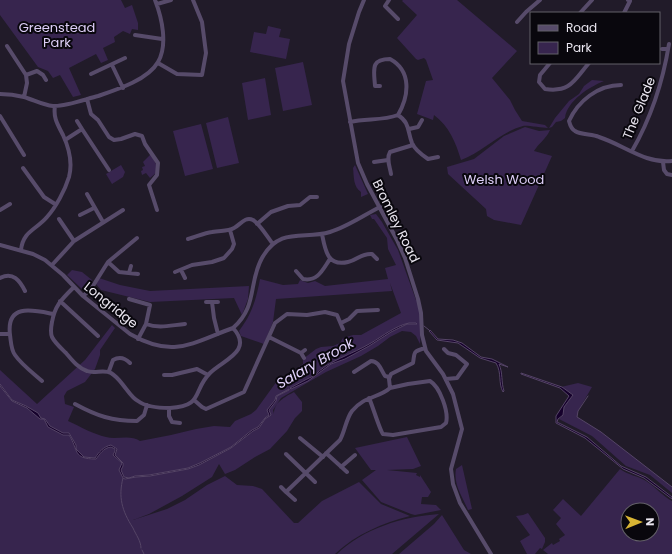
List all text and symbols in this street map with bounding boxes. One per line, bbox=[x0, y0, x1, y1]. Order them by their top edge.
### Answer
legend bbox=[530, 12, 660, 64]
park label: Greenstead Park bbox=[19, 18, 95, 52]
text: Road bbox=[566, 19, 597, 36]
text: Park bbox=[566, 39, 593, 56]
street label: The Glade bbox=[618, 74, 660, 142]
park label: Welsh Wood bbox=[464, 170, 544, 189]
street label: Bromley Road bbox=[368, 176, 424, 266]
street label: Longridge bbox=[80, 277, 142, 333]
water label: Salary Brook bbox=[272, 332, 358, 393]
north arrow bbox=[620, 502, 660, 542]
text: N bbox=[642, 518, 658, 526]

